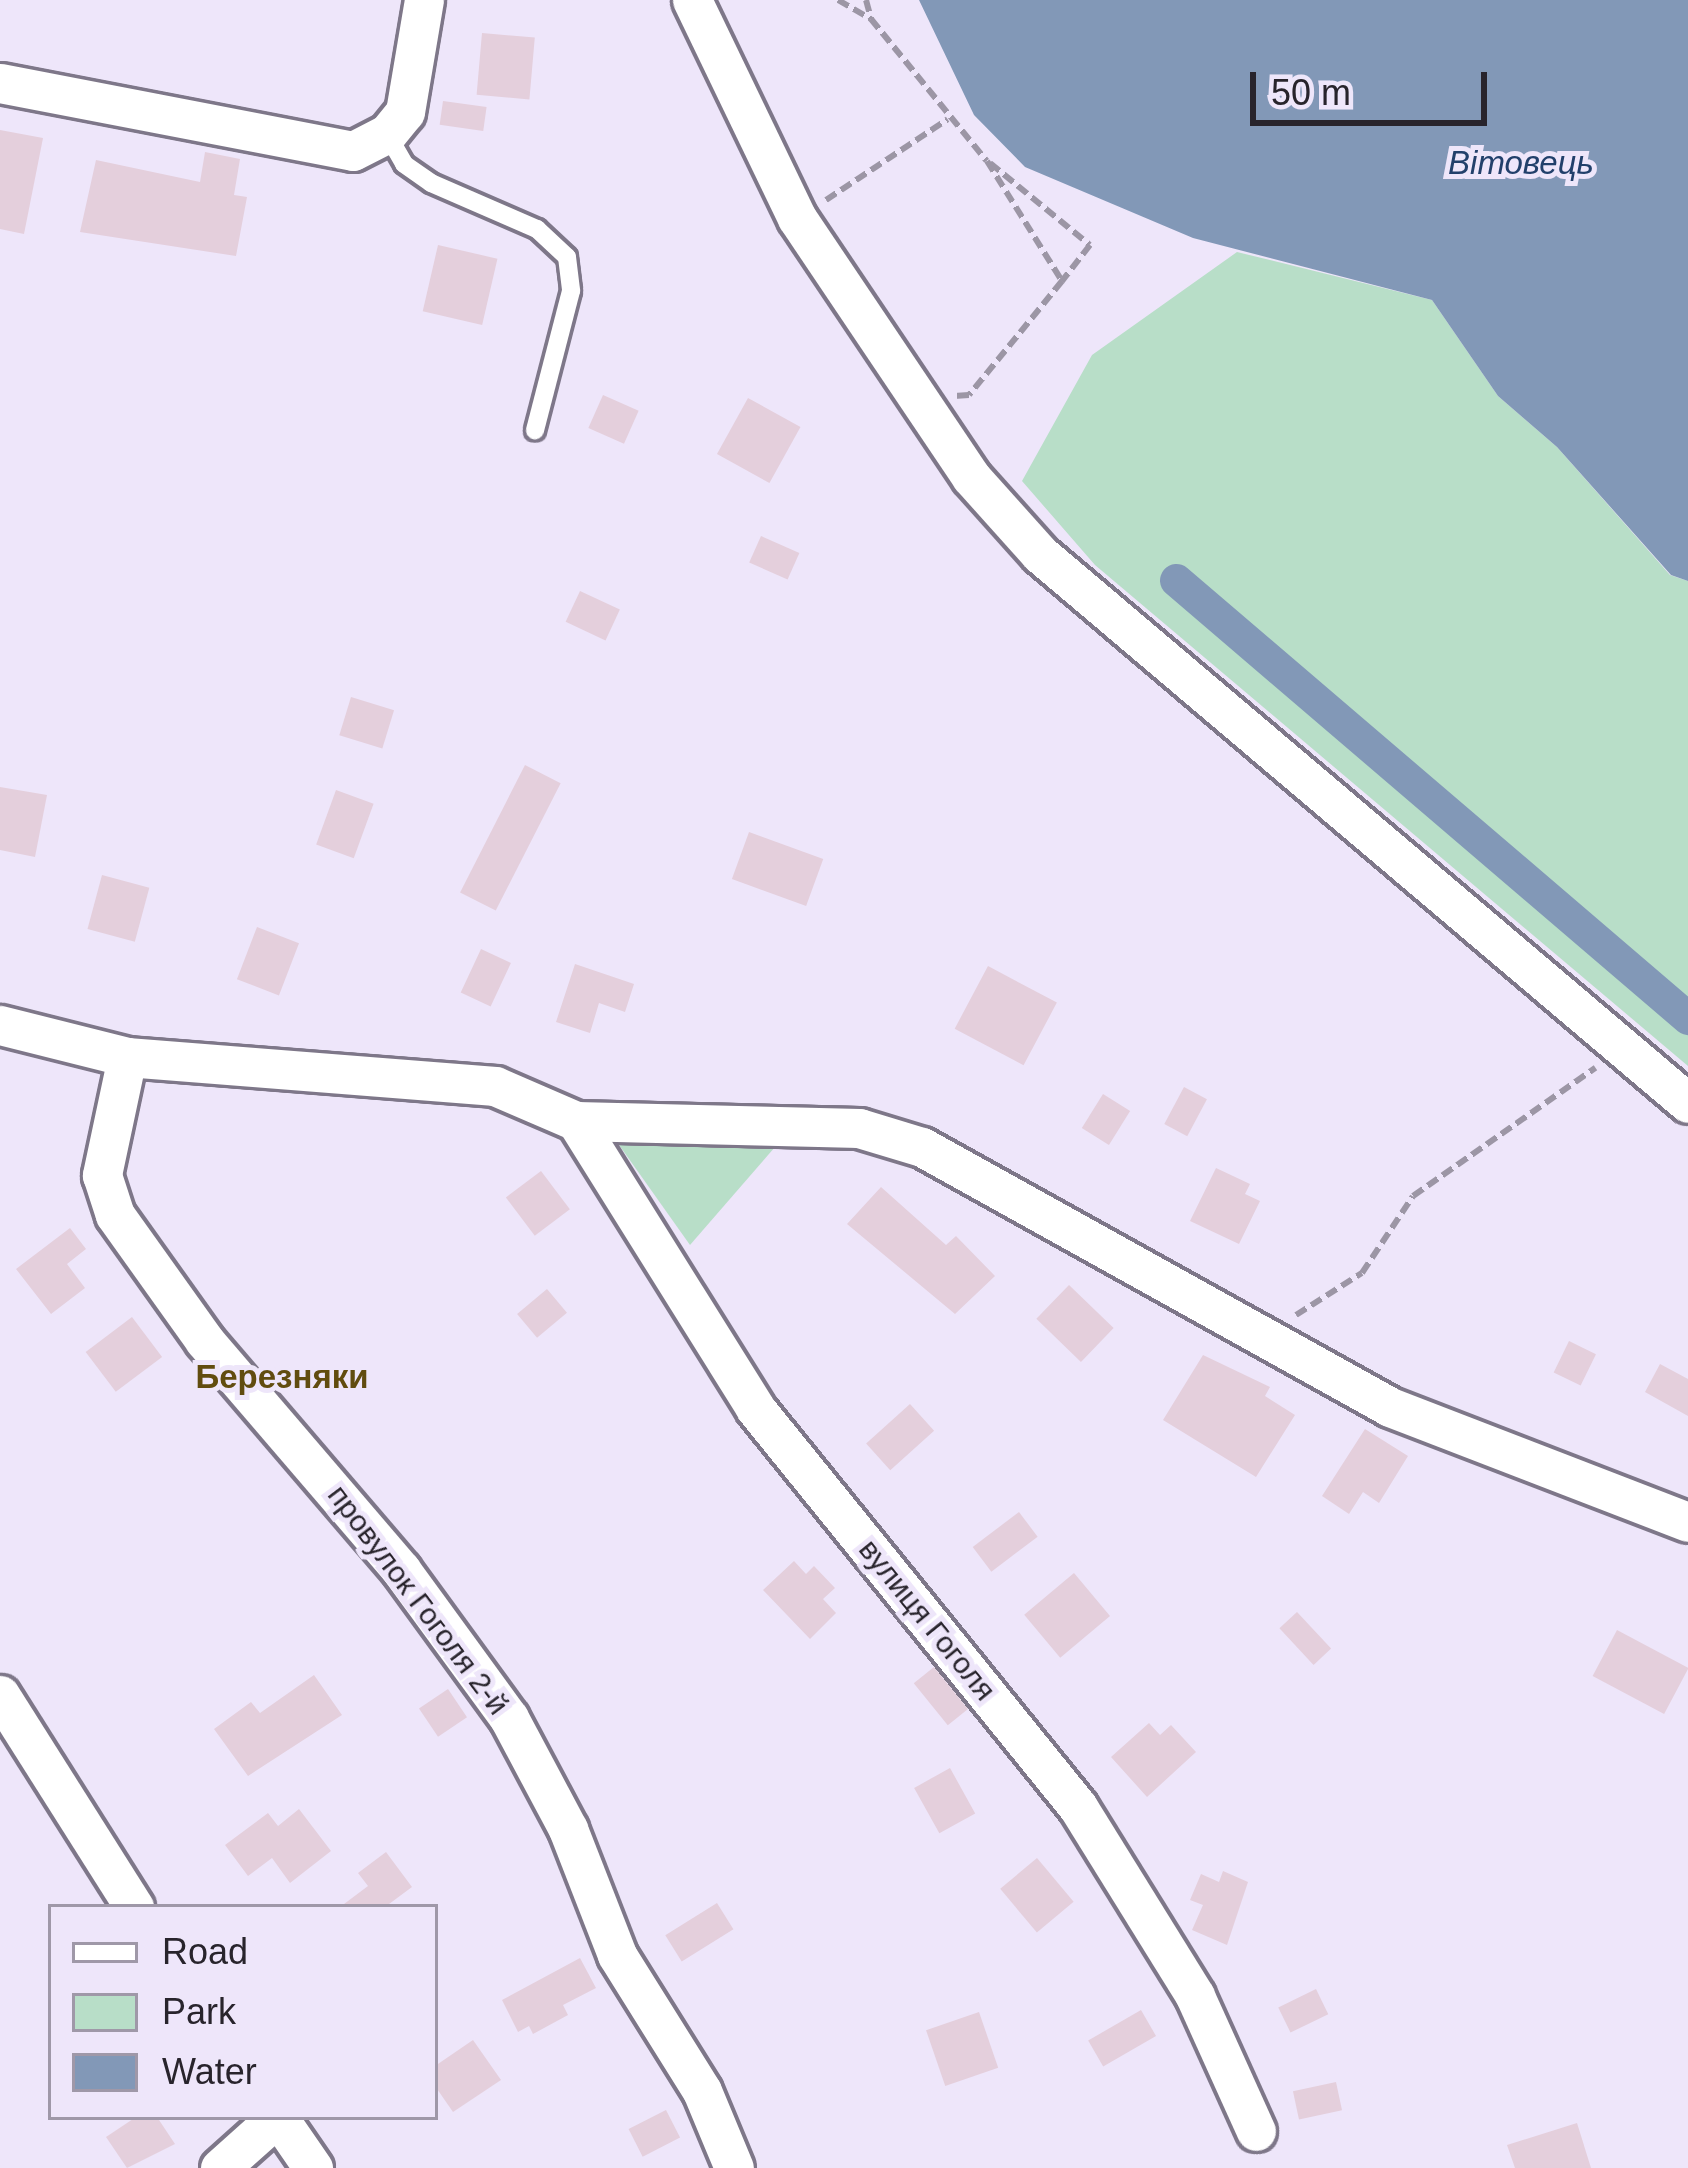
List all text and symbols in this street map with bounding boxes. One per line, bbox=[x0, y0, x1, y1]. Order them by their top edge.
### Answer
scale bar bbox=[1256, 48, 1493, 122]
text: 50 m bbox=[1271, 72, 1351, 113]
water label: Вітовець bbox=[1448, 143, 1594, 183]
district label: Березняки bbox=[196, 1357, 368, 1397]
street label: провулок Гоголя 2-й bbox=[320, 1478, 516, 1722]
street label: вулиця Гоголя bbox=[851, 1532, 1003, 1708]
legend bbox=[48, 1904, 438, 2120]
text: Road bbox=[162, 1931, 248, 1972]
text: Park bbox=[162, 1991, 236, 2032]
text: Water bbox=[162, 2051, 257, 2092]

